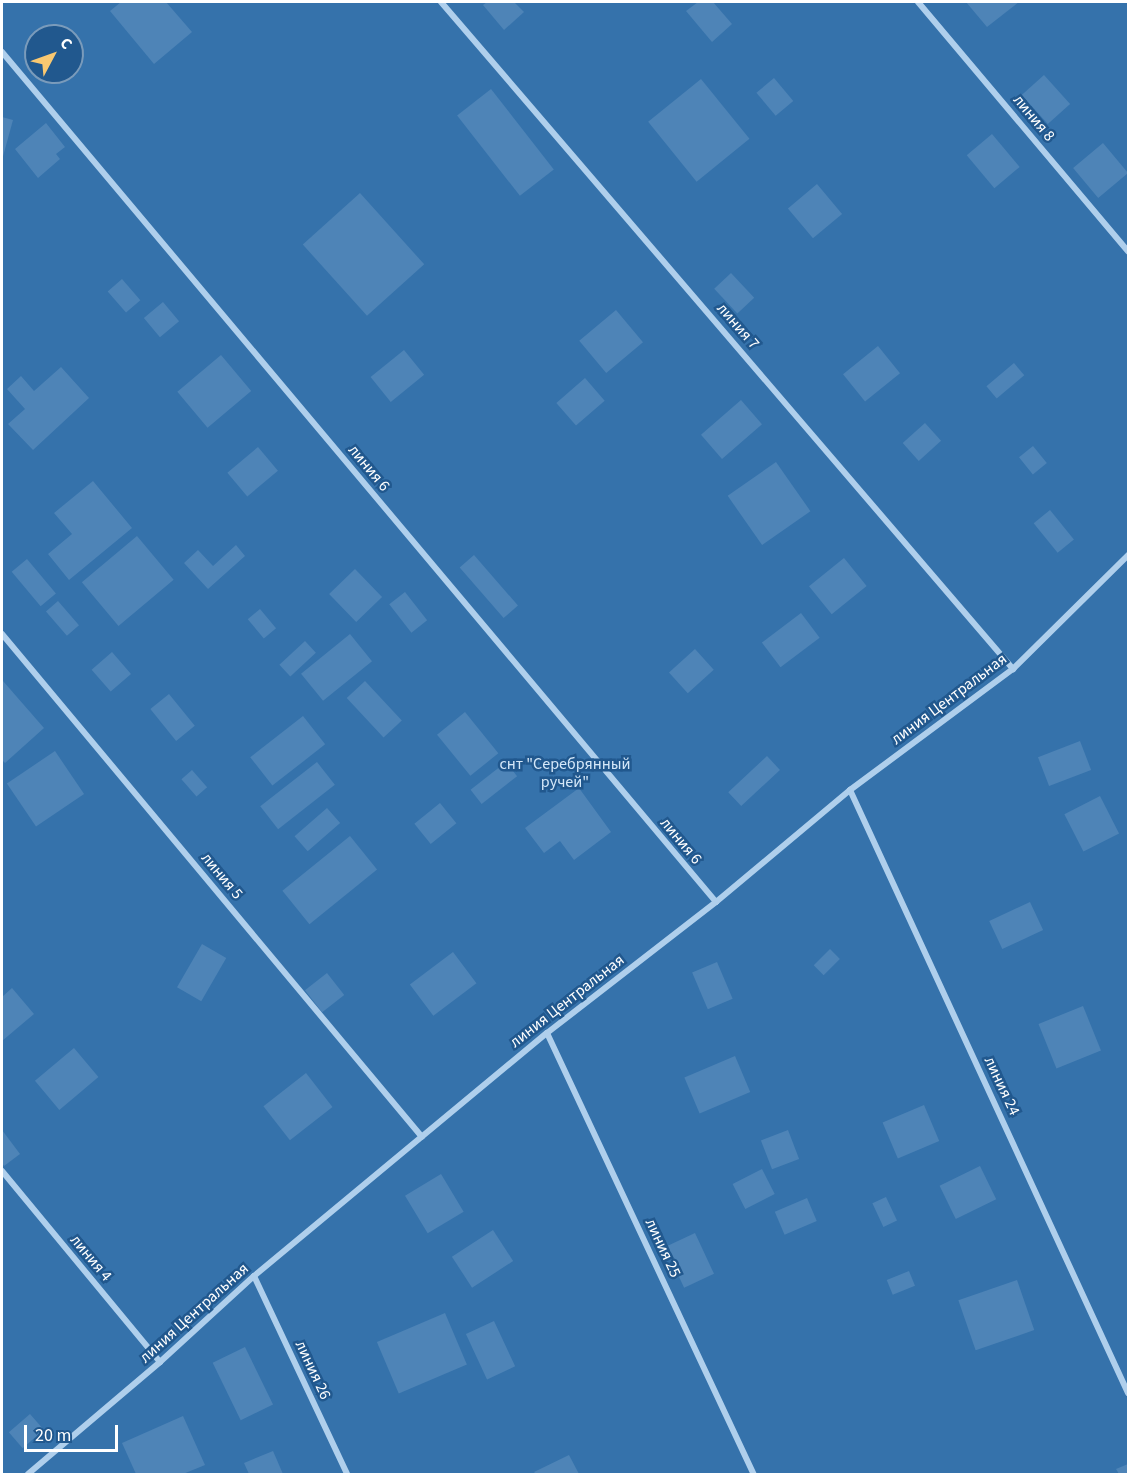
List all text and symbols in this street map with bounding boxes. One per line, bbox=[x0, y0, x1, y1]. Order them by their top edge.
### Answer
north arrow bbox=[24, 24, 84, 84]
text: С bbox=[55, 33, 77, 54]
street label: линия 8 bbox=[1009, 91, 1059, 145]
street label: линия 7 bbox=[713, 299, 763, 353]
street label: линия 6 bbox=[344, 441, 394, 495]
street label: линия Центральная bbox=[887, 649, 1011, 749]
park label: снт "Серебрянный ручей" bbox=[499, 754, 631, 792]
street label: линия 6 bbox=[656, 814, 706, 868]
street label: линия 5 bbox=[197, 849, 247, 903]
street label: линия Центральная bbox=[506, 950, 628, 1052]
street label: линия 24 bbox=[980, 1053, 1024, 1119]
street label: линия 25 bbox=[641, 1215, 685, 1281]
street label: линия 4 bbox=[66, 1231, 116, 1285]
street label: линия Центральная bbox=[136, 1259, 252, 1367]
street label: линия 26 bbox=[291, 1337, 335, 1403]
scale bar bbox=[27, 1413, 122, 1451]
text: 20 m bbox=[35, 1423, 71, 1448]

